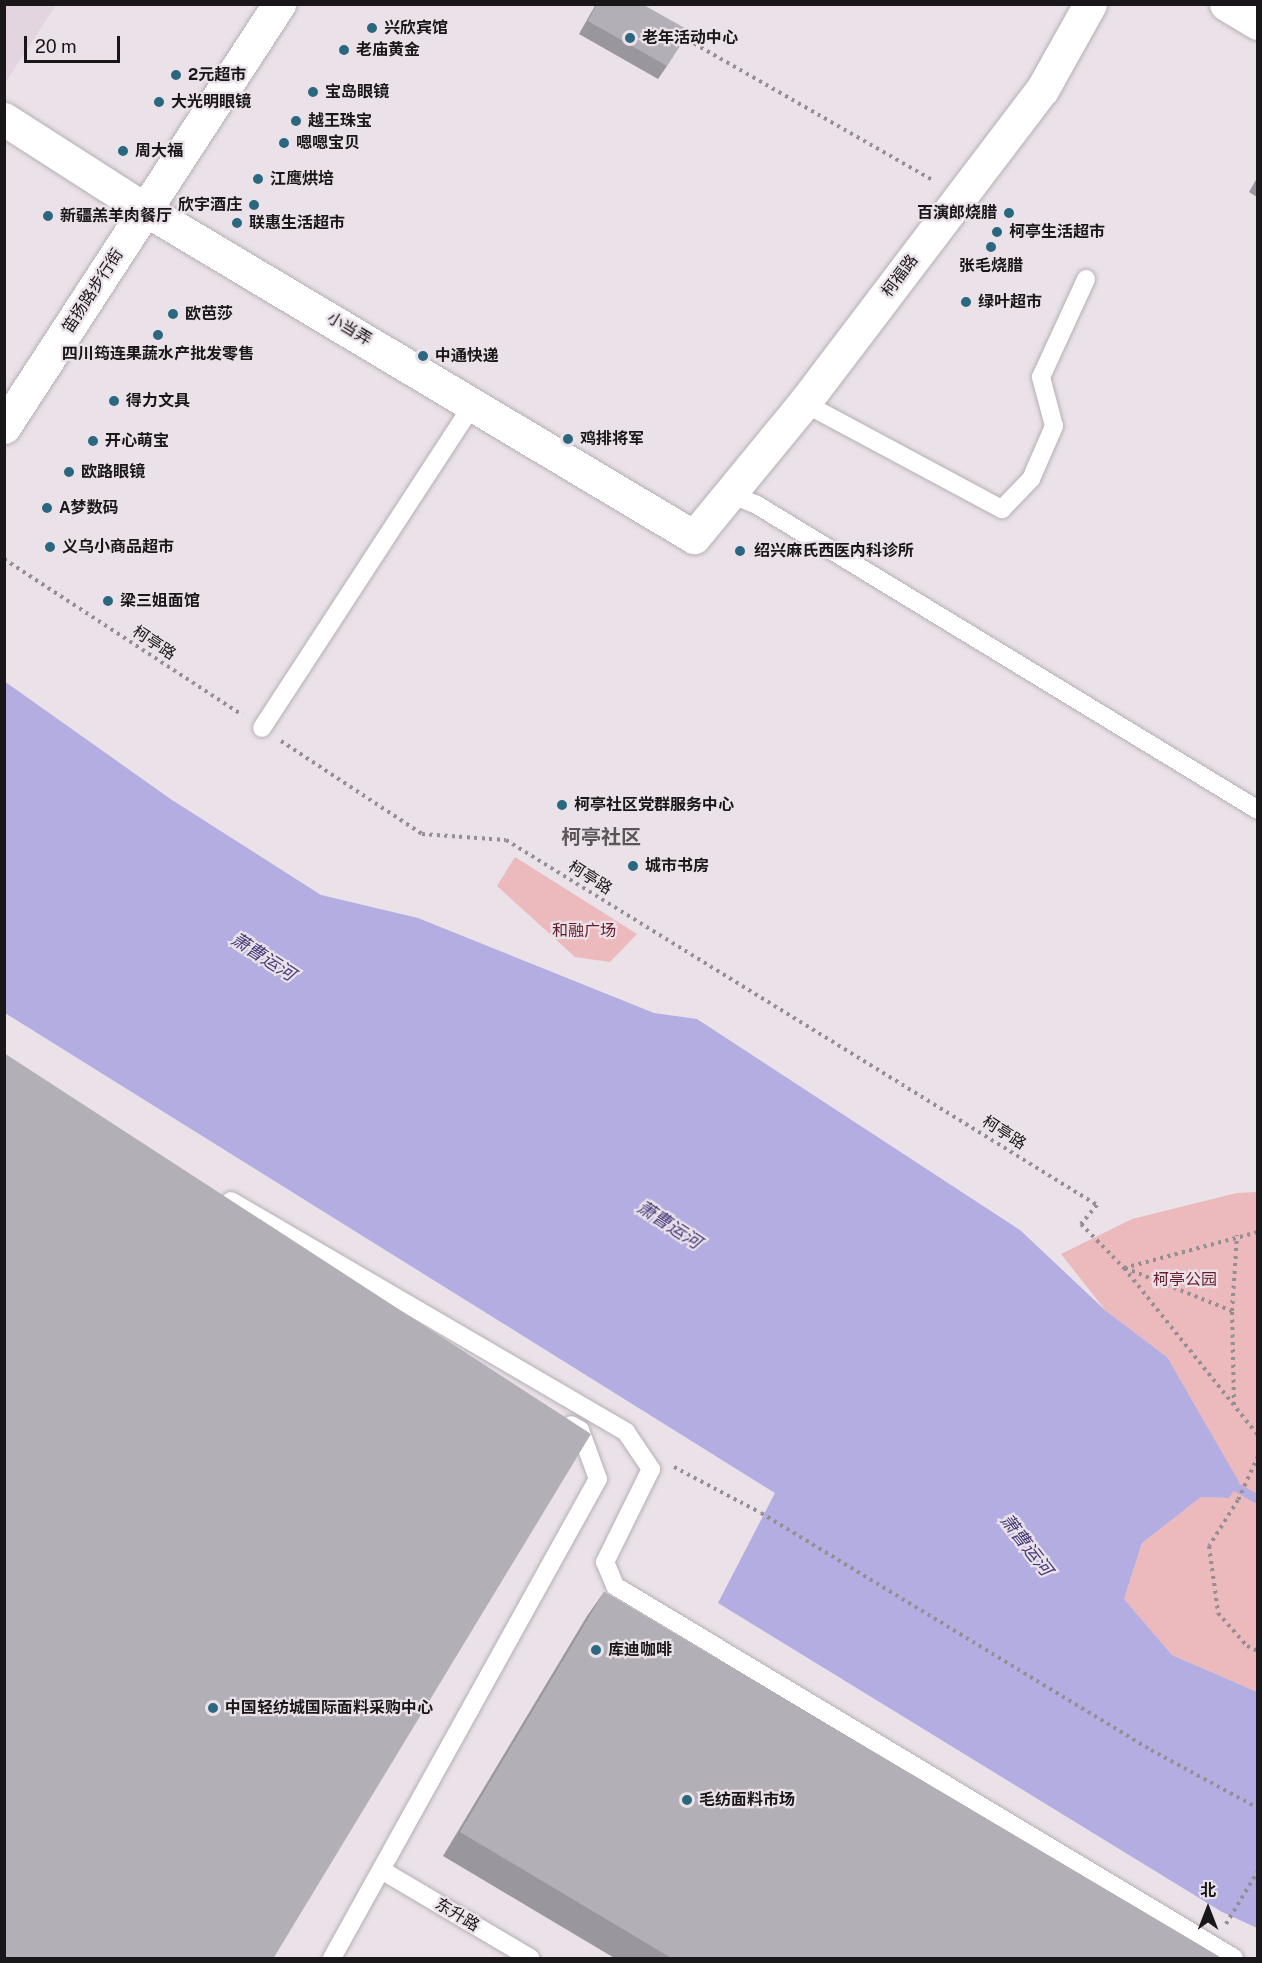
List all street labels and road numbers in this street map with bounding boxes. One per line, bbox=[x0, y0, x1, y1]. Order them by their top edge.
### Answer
street label: 笛扬路步行街 bbox=[59, 246, 127, 336]
street label: 柯福路 bbox=[878, 251, 922, 301]
street label: 小当弄 bbox=[323, 308, 375, 350]
street label: 柯亭路 bbox=[129, 622, 179, 664]
street label: 柯亭路 bbox=[565, 857, 615, 899]
street label: 柯亭路 bbox=[979, 1112, 1029, 1154]
street label: 东升路 bbox=[431, 1894, 483, 1936]

